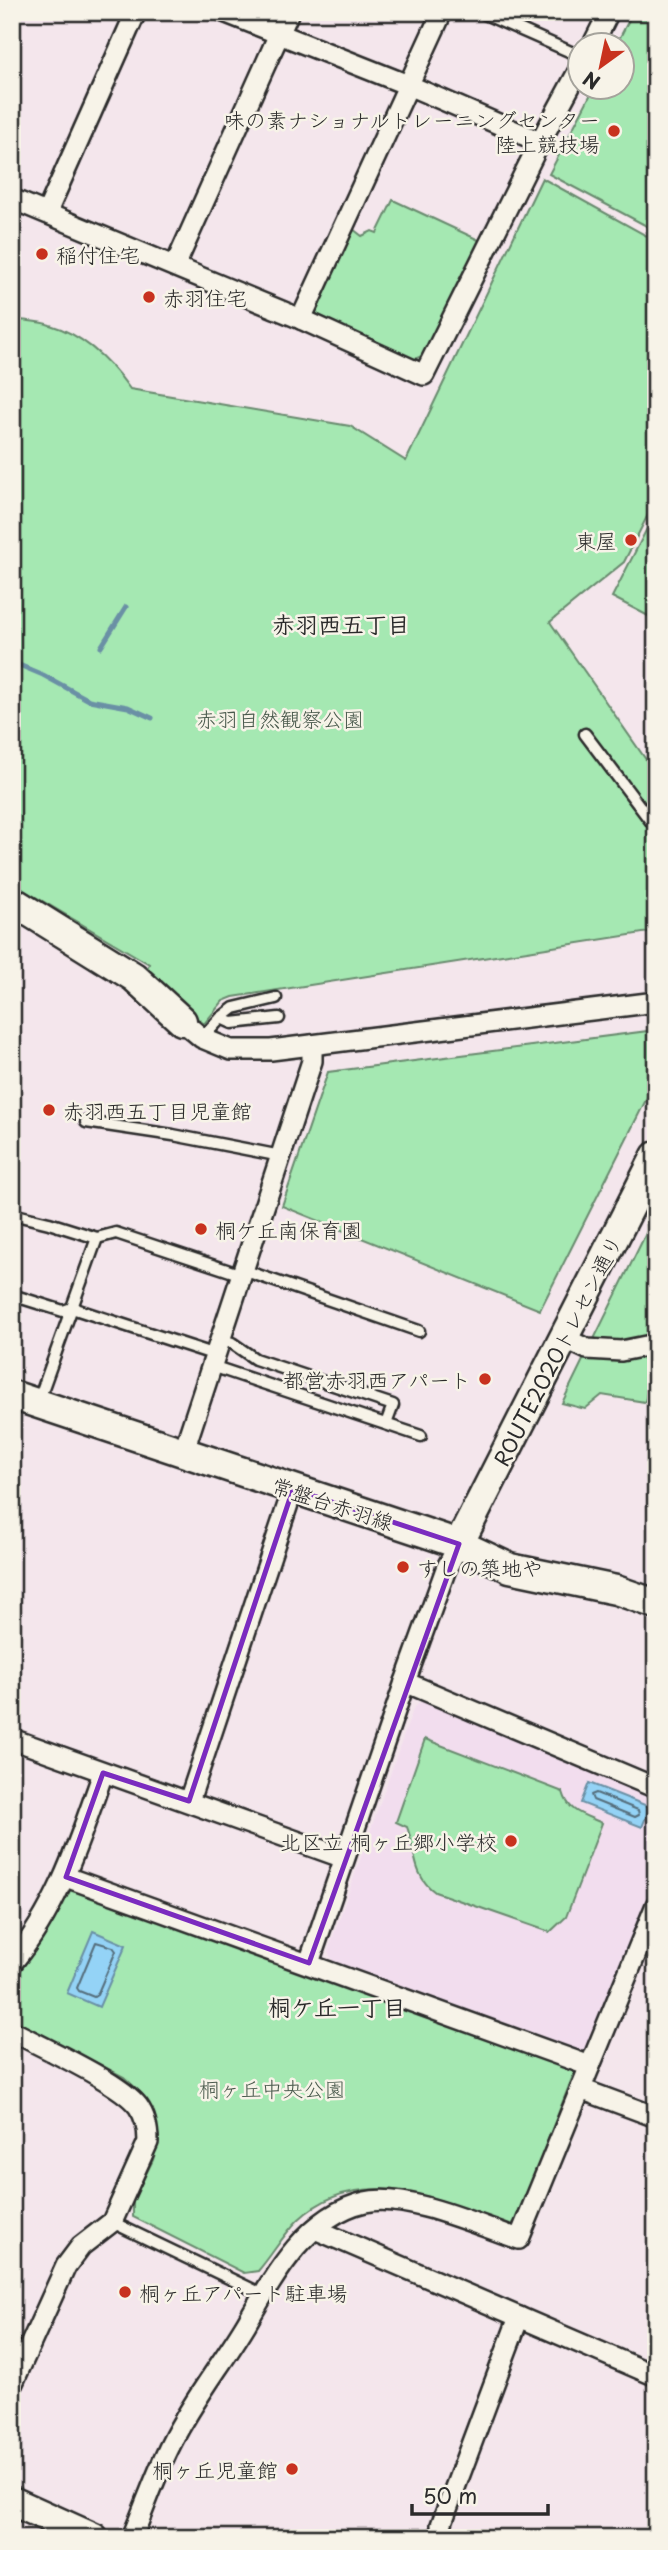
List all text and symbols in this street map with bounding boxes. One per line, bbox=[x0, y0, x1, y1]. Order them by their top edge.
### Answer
north arrow bbox=[566, 32, 636, 102]
text: N bbox=[577, 65, 605, 97]
place label: 味の素ナショナルトレーニングセンター 陸上競技場 bbox=[224, 103, 600, 159]
marker: 味の素ナショナルトレーニングセンター 陸上競技場 bbox=[606, 123, 622, 139]
place label: 稲付住宅 bbox=[56, 238, 140, 270]
marker: 稲付住宅 bbox=[34, 246, 50, 262]
place label: 赤羽住宅 bbox=[163, 281, 247, 313]
marker: 赤羽住宅 bbox=[141, 289, 157, 305]
place label: 東屋 bbox=[575, 524, 617, 556]
marker: 東屋 bbox=[623, 532, 639, 548]
district label: 赤羽西五丁目 bbox=[272, 606, 410, 641]
park label: 赤羽自然観察公園 bbox=[196, 702, 364, 734]
place label: 赤羽西五丁目児童館 bbox=[63, 1094, 252, 1126]
marker: 赤羽西五丁目児童館 bbox=[41, 1102, 57, 1118]
place label: 桐ケ丘南保育園 bbox=[215, 1213, 362, 1245]
marker: 桐ケ丘南保育園 bbox=[193, 1221, 209, 1237]
street label: ROUTE2020トレセン通り bbox=[485, 1229, 629, 1471]
place label: 都営赤羽西アパート bbox=[283, 1363, 471, 1395]
marker: 都営赤羽西アパート bbox=[477, 1371, 493, 1387]
street label: 常盤台赤羽線 bbox=[268, 1468, 398, 1538]
place label: すしの築地や bbox=[417, 1551, 543, 1583]
marker: すしの築地や bbox=[395, 1559, 411, 1575]
place label: 北区立 桐ヶ丘郷小学校 bbox=[280, 1825, 497, 1857]
marker: 北区立 桐ヶ丘郷小学校 bbox=[503, 1833, 519, 1849]
district label: 桐ケ丘一丁目 bbox=[268, 1989, 406, 2024]
park label: 桐ヶ丘中央公園 bbox=[199, 2072, 346, 2104]
place label: 桐ヶ丘アパート駐車場 bbox=[139, 2276, 348, 2308]
marker: 桐ヶ丘アパート駐車場 bbox=[117, 2284, 133, 2300]
place label: 桐ヶ丘児童館 bbox=[152, 2453, 278, 2485]
marker: 桐ヶ丘児童館 bbox=[284, 2461, 300, 2477]
scale bar bbox=[412, 2473, 549, 2517]
text: 50 m bbox=[423, 2479, 477, 2511]

